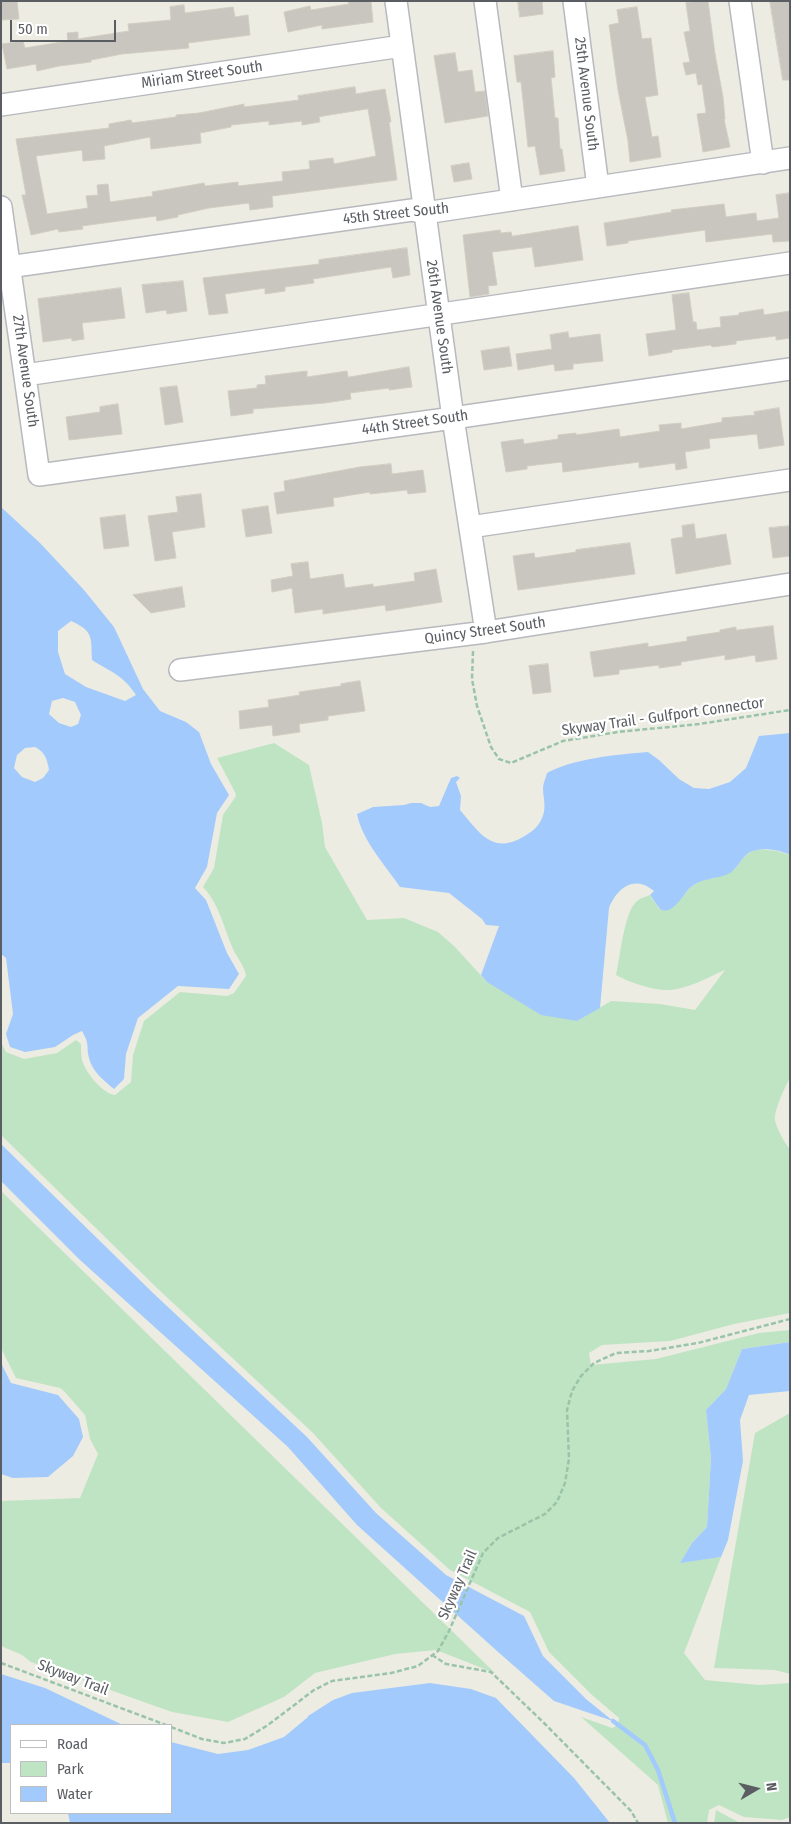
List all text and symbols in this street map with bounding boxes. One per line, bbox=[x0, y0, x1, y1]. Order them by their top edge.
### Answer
scale bar bbox=[12, 10, 119, 42]
text: 50 m bbox=[18, 20, 48, 38]
street label: 25th Avenue South bbox=[570, 36, 602, 152]
street label: Miriam Street South bbox=[140, 58, 264, 92]
street label: 45th Street South bbox=[342, 199, 450, 229]
street label: 26th Avenue South bbox=[422, 259, 456, 375]
street label: 27th Avenue South bbox=[8, 314, 42, 428]
street label: 44th Street South bbox=[361, 407, 469, 439]
street label: Quincy Street South bbox=[423, 614, 547, 648]
street label: Skyway Trail - Gulfport Connector bbox=[561, 694, 765, 740]
street label: Skyway Trail bbox=[435, 1547, 481, 1623]
street label: Skyway Trail bbox=[35, 1656, 111, 1700]
legend bbox=[10, 1724, 172, 1814]
text: Road bbox=[57, 1735, 88, 1753]
text: Park bbox=[57, 1760, 84, 1778]
north arrow bbox=[731, 1764, 781, 1814]
text: N bbox=[762, 1781, 780, 1792]
text: Water bbox=[57, 1785, 92, 1803]

